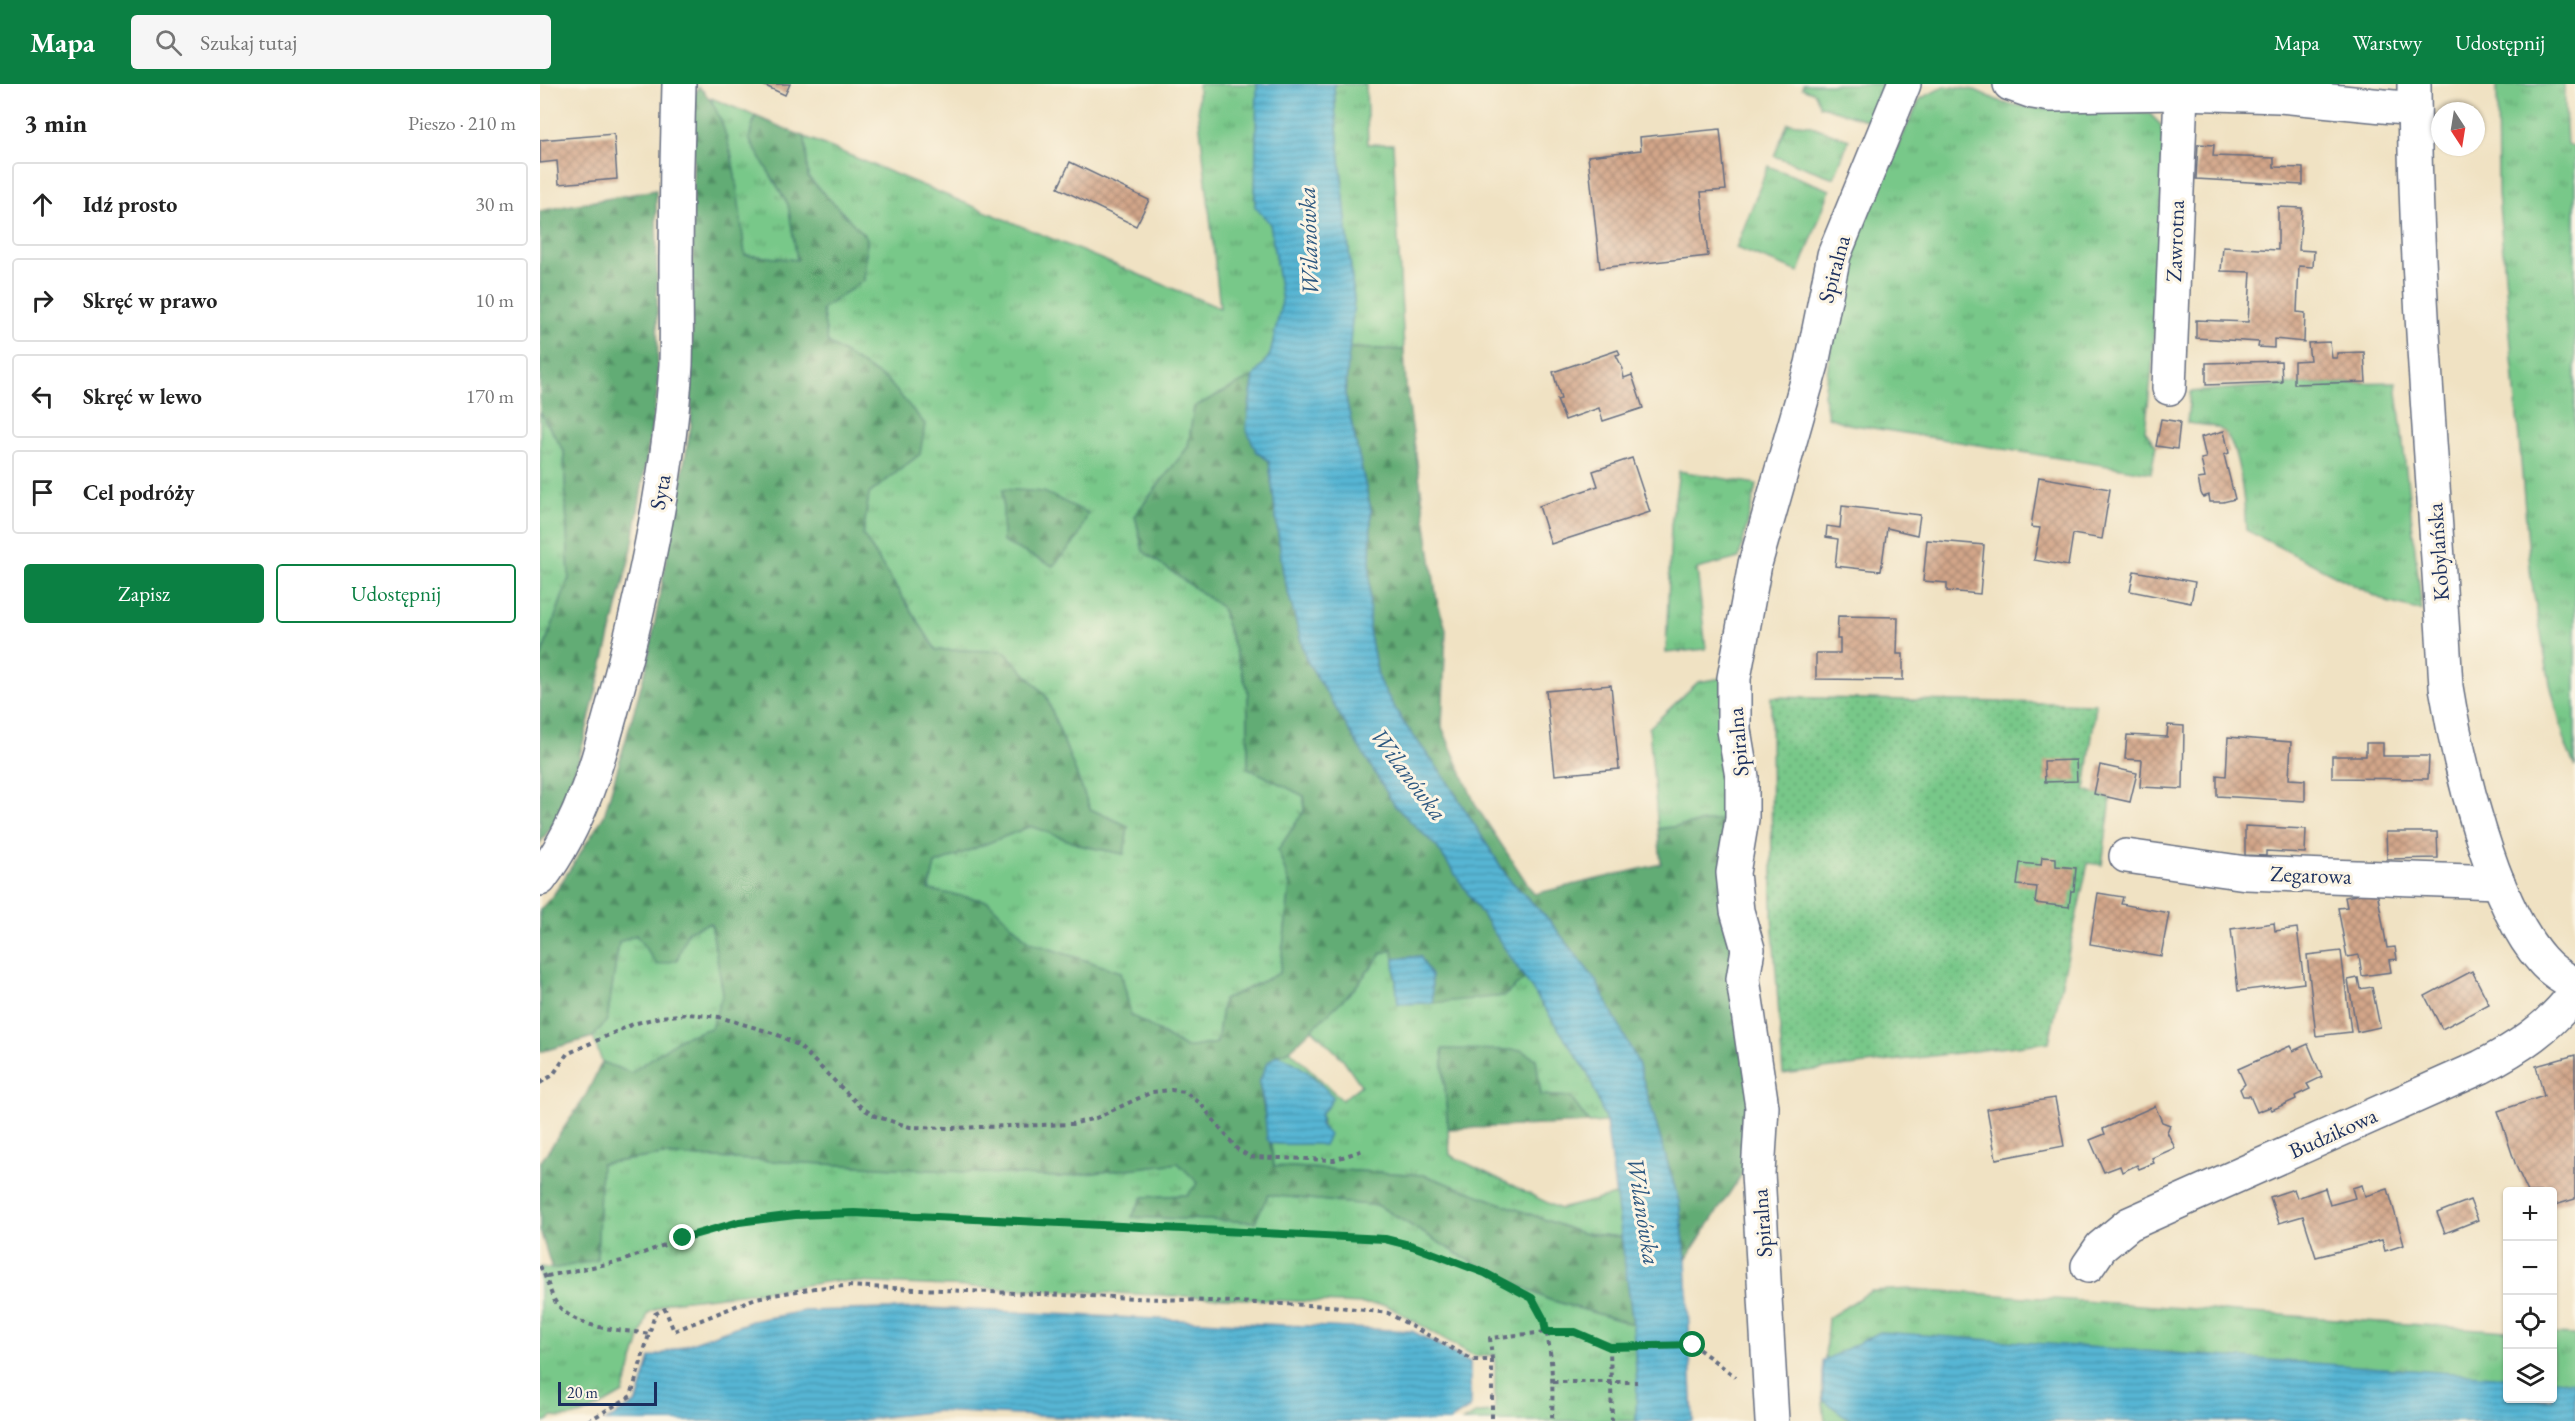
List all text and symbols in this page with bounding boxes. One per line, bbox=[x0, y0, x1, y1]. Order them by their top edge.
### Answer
search box bbox=[131, 15, 551, 69]
text: Mapa bbox=[30, 24, 95, 60]
icon: search bbox=[152, 26, 185, 59]
text: Szukaj tutaj bbox=[200, 28, 297, 57]
text: Mapa bbox=[2274, 29, 2320, 56]
text: Warstwy bbox=[2353, 29, 2422, 56]
text: Udostępnij bbox=[2455, 29, 2545, 56]
north arrow bbox=[2431, 102, 2485, 156]
text: 3 min bbox=[24, 106, 87, 140]
text: Pieszo · 210 m bbox=[408, 110, 516, 136]
water label: Wilanówka bbox=[1291, 186, 1325, 296]
icon: ahead bbox=[26, 188, 59, 221]
text: Idź prosto bbox=[83, 190, 177, 219]
text: 30 m bbox=[475, 191, 514, 217]
street label: Zawrotna bbox=[2159, 199, 2191, 283]
street label: Spiralna bbox=[1811, 232, 1857, 306]
icon: right bbox=[26, 284, 59, 317]
text: Skręć w prawo bbox=[83, 286, 217, 315]
text: 10 m bbox=[475, 287, 514, 313]
icon: left bbox=[26, 380, 59, 413]
text: Skręć w lewo bbox=[83, 382, 202, 411]
text: 170 m bbox=[466, 383, 514, 409]
street label: Syta bbox=[643, 472, 677, 512]
icon: arrive bbox=[26, 476, 59, 509]
text: Cel podróży bbox=[83, 478, 195, 507]
street label: Kobylańska bbox=[2420, 502, 2456, 602]
button: Zapisz bbox=[24, 564, 264, 623]
button: Udostępnij bbox=[276, 564, 516, 623]
street label: Spiralna bbox=[1721, 706, 1755, 778]
water label: Wilanówka bbox=[1364, 721, 1454, 827]
street label: Zegarowa bbox=[2270, 859, 2353, 891]
street label: Budzikowa bbox=[2284, 1101, 2382, 1165]
water label: Wilanówka bbox=[1620, 1155, 1668, 1267]
street label: Spiralna bbox=[1745, 1187, 1779, 1258]
map controls bbox=[2503, 1187, 2557, 1403]
button: + bbox=[2503, 1187, 2557, 1241]
route end bbox=[669, 1224, 695, 1250]
button: − bbox=[2503, 1241, 2557, 1295]
button: locate bbox=[2503, 1295, 2557, 1349]
route start bbox=[1679, 1331, 1705, 1357]
button: layers bbox=[2503, 1349, 2557, 1403]
scale bar bbox=[558, 1379, 657, 1406]
text: 20 m bbox=[567, 1382, 598, 1403]

